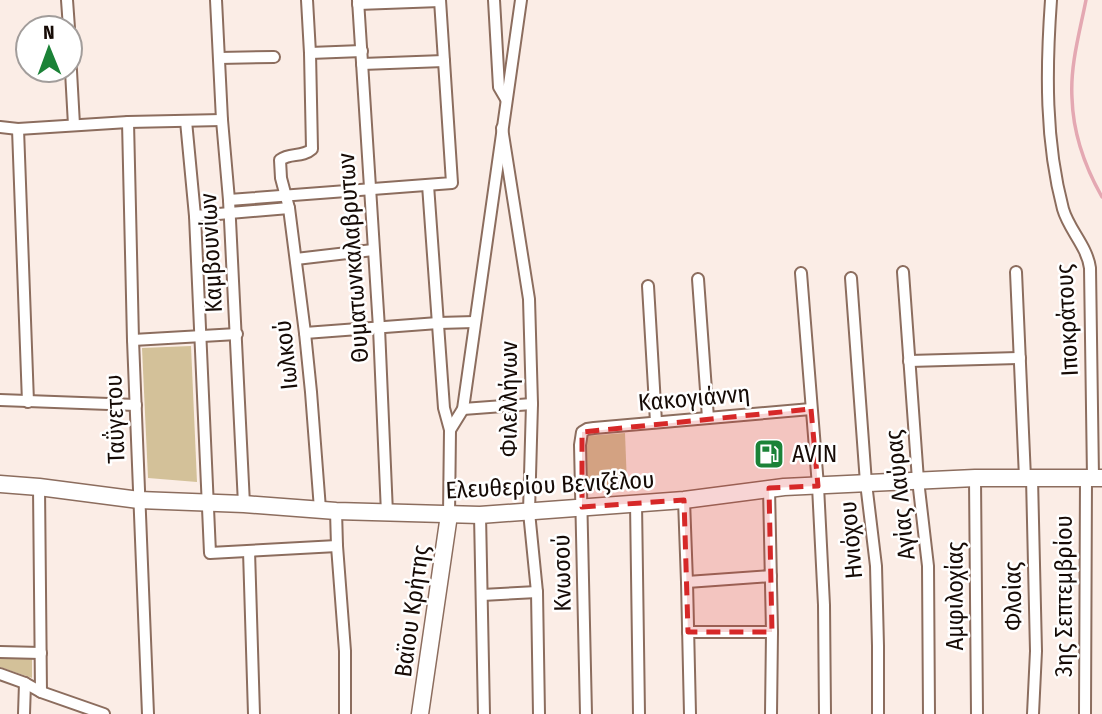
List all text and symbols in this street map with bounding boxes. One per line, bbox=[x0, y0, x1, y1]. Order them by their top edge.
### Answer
north arrow bbox=[14, 14, 84, 84]
text: N bbox=[43, 21, 55, 44]
street label: Θυματωνκαλαβρυτων bbox=[332, 152, 374, 364]
street label: Καμβουνίων bbox=[194, 192, 228, 313]
street label: Ιποκράτους bbox=[1050, 263, 1084, 377]
street label: Ιωλκού bbox=[268, 319, 304, 391]
street label: Φιλελλήνων bbox=[495, 341, 523, 457]
street label: Ταΰγετου bbox=[99, 374, 131, 464]
street label: Κακογιάννη bbox=[637, 379, 751, 417]
street label: Αγίας Λαύρας bbox=[879, 429, 921, 561]
fuel station icon: AVIN bbox=[752, 437, 786, 471]
place label: AVIN bbox=[792, 440, 837, 468]
street label: Ελευθερίου Βενιζέλου bbox=[445, 466, 655, 504]
street label: Ηνιόχου bbox=[834, 500, 868, 580]
street label: 3ης Σεπτεμβρίου bbox=[1050, 515, 1078, 677]
street label: Κνωσού bbox=[547, 534, 577, 612]
street label: Αμφιλοχίας bbox=[941, 542, 969, 650]
street label: Βαϊου Κρήτης bbox=[389, 543, 435, 679]
street label: Φλοίας bbox=[998, 561, 1028, 631]

